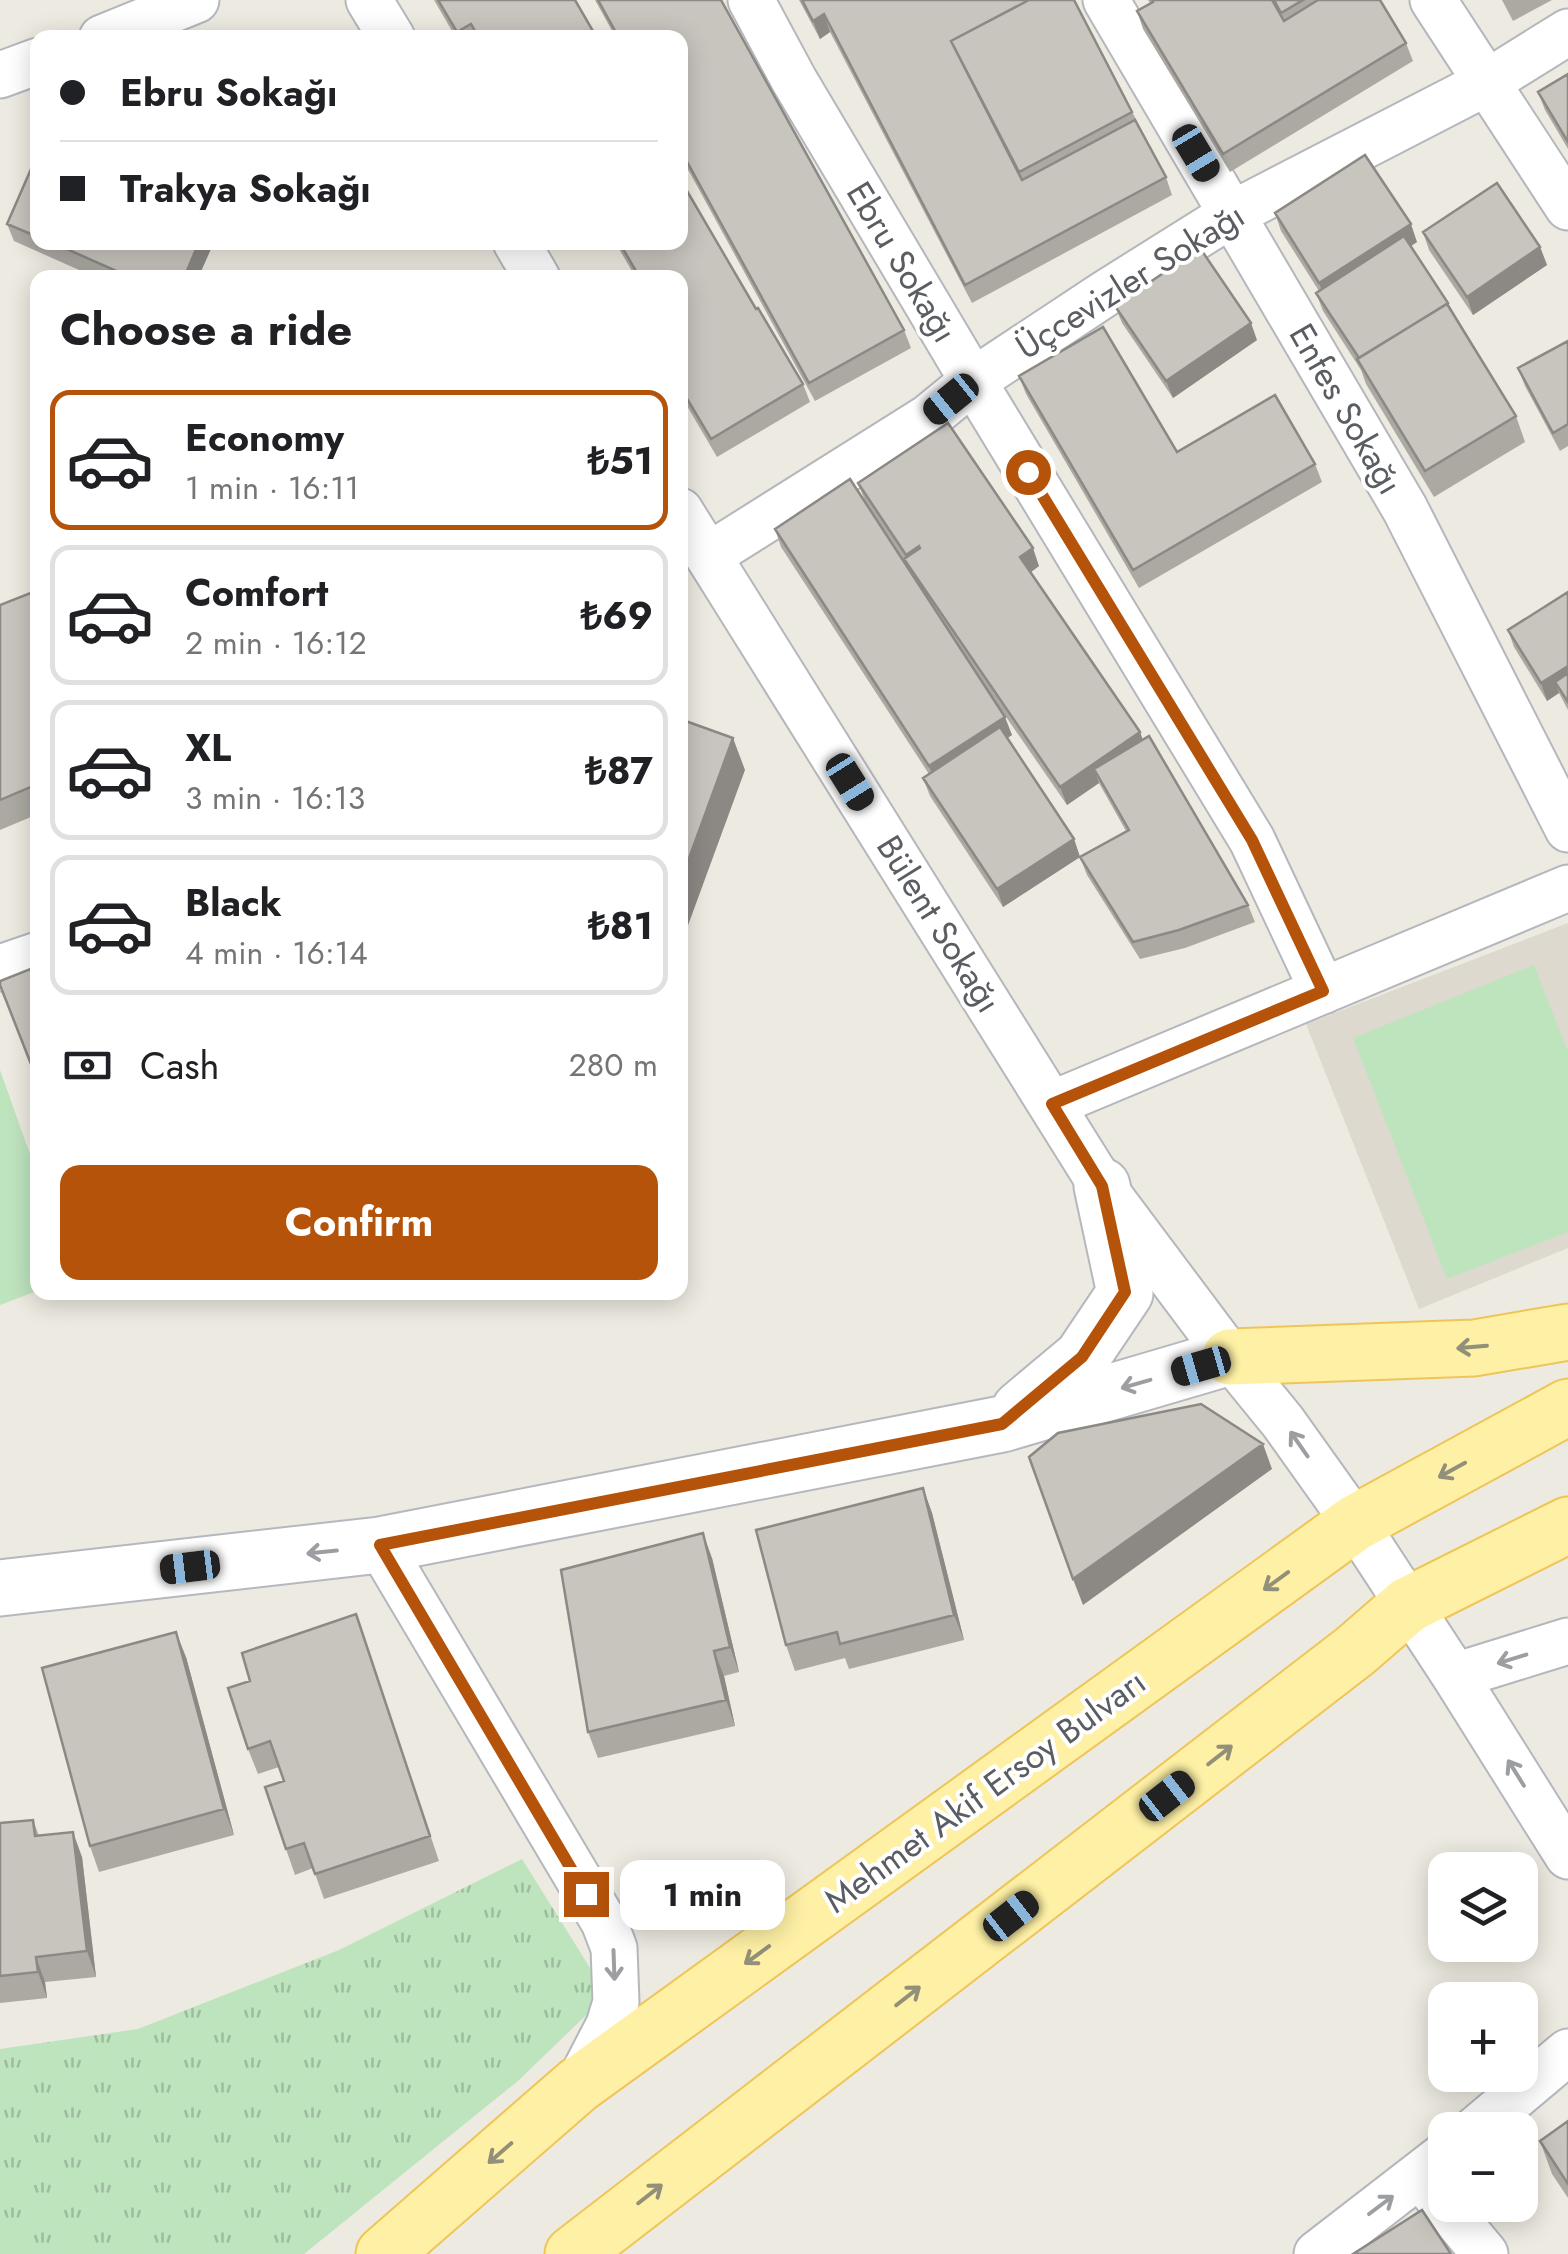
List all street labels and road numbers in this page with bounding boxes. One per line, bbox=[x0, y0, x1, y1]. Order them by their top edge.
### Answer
street label: Ebru Sokağı bbox=[834, 172, 970, 352]
street label: Üçcevizler Sokağı bbox=[1006, 190, 1254, 372]
street label: Enfes Sokağı bbox=[1277, 314, 1415, 504]
street label: Bülent Sokağı bbox=[865, 826, 1013, 1022]
street label: Mehmet Akif Ersoy Bulvarı bbox=[814, 1657, 1156, 1925]

